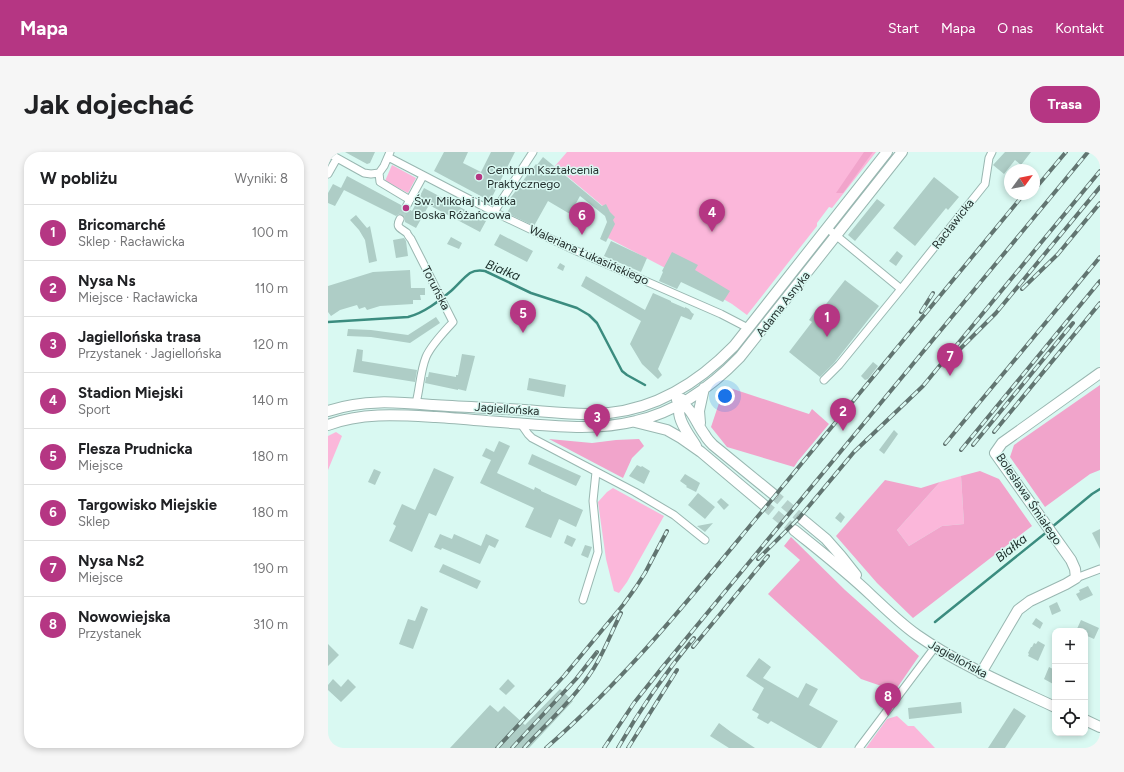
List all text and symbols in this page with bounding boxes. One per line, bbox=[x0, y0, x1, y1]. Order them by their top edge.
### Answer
text: Mapa bbox=[20, 17, 68, 40]
text: Start bbox=[888, 20, 919, 37]
text: Mapa bbox=[941, 20, 975, 37]
text: O nas bbox=[997, 20, 1033, 37]
text: Kontakt bbox=[1055, 20, 1104, 37]
button: Trasa bbox=[1030, 86, 1100, 123]
text: Jak dojechać bbox=[24, 87, 194, 121]
place label: Centrum Kształcenia Praktycznego bbox=[487, 163, 599, 191]
north arrow bbox=[1004, 164, 1040, 200]
text: W pobliżu bbox=[40, 168, 117, 188]
text: Wyniki: 8 bbox=[235, 171, 288, 186]
marker: Centrum Kształcenia Praktycznego bbox=[474, 172, 484, 182]
place label: Św. Mikołaj i Matka Boska Różańcowa bbox=[414, 194, 516, 222]
street label: Racławicka bbox=[929, 196, 977, 252]
pin: 4 bbox=[699, 199, 725, 232]
pin: 6 bbox=[569, 202, 595, 235]
marker: Św. Mikołaj i Matka Boska Różańcowa bbox=[401, 203, 411, 213]
text: Bricomarché bbox=[78, 216, 166, 234]
street label: Waleriana Łukasińskiego bbox=[527, 222, 651, 288]
text: 1 bbox=[50, 225, 56, 240]
text: 100 m bbox=[252, 225, 288, 240]
text: Sklep · Racławicka bbox=[78, 234, 185, 249]
water label: Białka bbox=[483, 256, 523, 284]
street label: Toruńska bbox=[419, 264, 453, 312]
street label: Adama Asnyka bbox=[753, 269, 813, 339]
text: Nysa Ns bbox=[78, 272, 135, 290]
text: 2 bbox=[49, 281, 57, 296]
text: 110 m bbox=[255, 281, 288, 296]
text: Miejsce · Racławicka bbox=[78, 290, 198, 305]
pin: 5 bbox=[510, 300, 536, 333]
pin: 1 bbox=[814, 304, 840, 337]
text: Jagiellońska trasa bbox=[78, 328, 201, 346]
text: 3 bbox=[49, 337, 57, 352]
text: 120 m bbox=[253, 337, 288, 352]
pin: 7 bbox=[937, 343, 963, 376]
text: Przystanek · Jagiellońska bbox=[78, 346, 221, 361]
text: Stadion Miejski bbox=[78, 384, 183, 402]
your location bbox=[715, 386, 735, 406]
text: 4 bbox=[49, 393, 57, 408]
text: 140 m bbox=[252, 393, 288, 408]
pin: 2 bbox=[830, 398, 856, 431]
street label: Jagiellońska bbox=[474, 400, 540, 418]
text: Sport bbox=[78, 402, 111, 417]
pin: 3 bbox=[584, 404, 610, 437]
text: Flesza Prudnicka bbox=[78, 440, 192, 458]
text: 5 bbox=[49, 449, 57, 464]
text: 180 m bbox=[252, 449, 288, 464]
street label: Bolesława Śmiałego bbox=[993, 451, 1065, 547]
text: Miejsce bbox=[78, 458, 123, 473]
text: Targowisko Miejskie bbox=[78, 496, 217, 514]
text: 6 bbox=[49, 505, 57, 520]
text: 180 m bbox=[252, 505, 288, 520]
text: Sklep bbox=[78, 514, 110, 529]
water label: Białka bbox=[992, 531, 1030, 565]
text: Nysa Ns2 bbox=[78, 552, 144, 570]
text: 7 bbox=[49, 561, 57, 576]
text: 190 m bbox=[253, 561, 288, 576]
text: Miejsce bbox=[78, 570, 123, 585]
text: Nowowiejska bbox=[78, 608, 170, 626]
text: 8 bbox=[49, 617, 57, 632]
text: 310 m bbox=[253, 617, 288, 632]
text: Przystanek bbox=[78, 626, 141, 641]
map controls bbox=[1052, 628, 1088, 736]
button: + bbox=[1052, 628, 1088, 664]
street label: Jagiellońska bbox=[926, 637, 990, 681]
button: − bbox=[1052, 664, 1088, 700]
pin: 8 bbox=[875, 683, 901, 716]
button: locate bbox=[1052, 700, 1088, 736]

